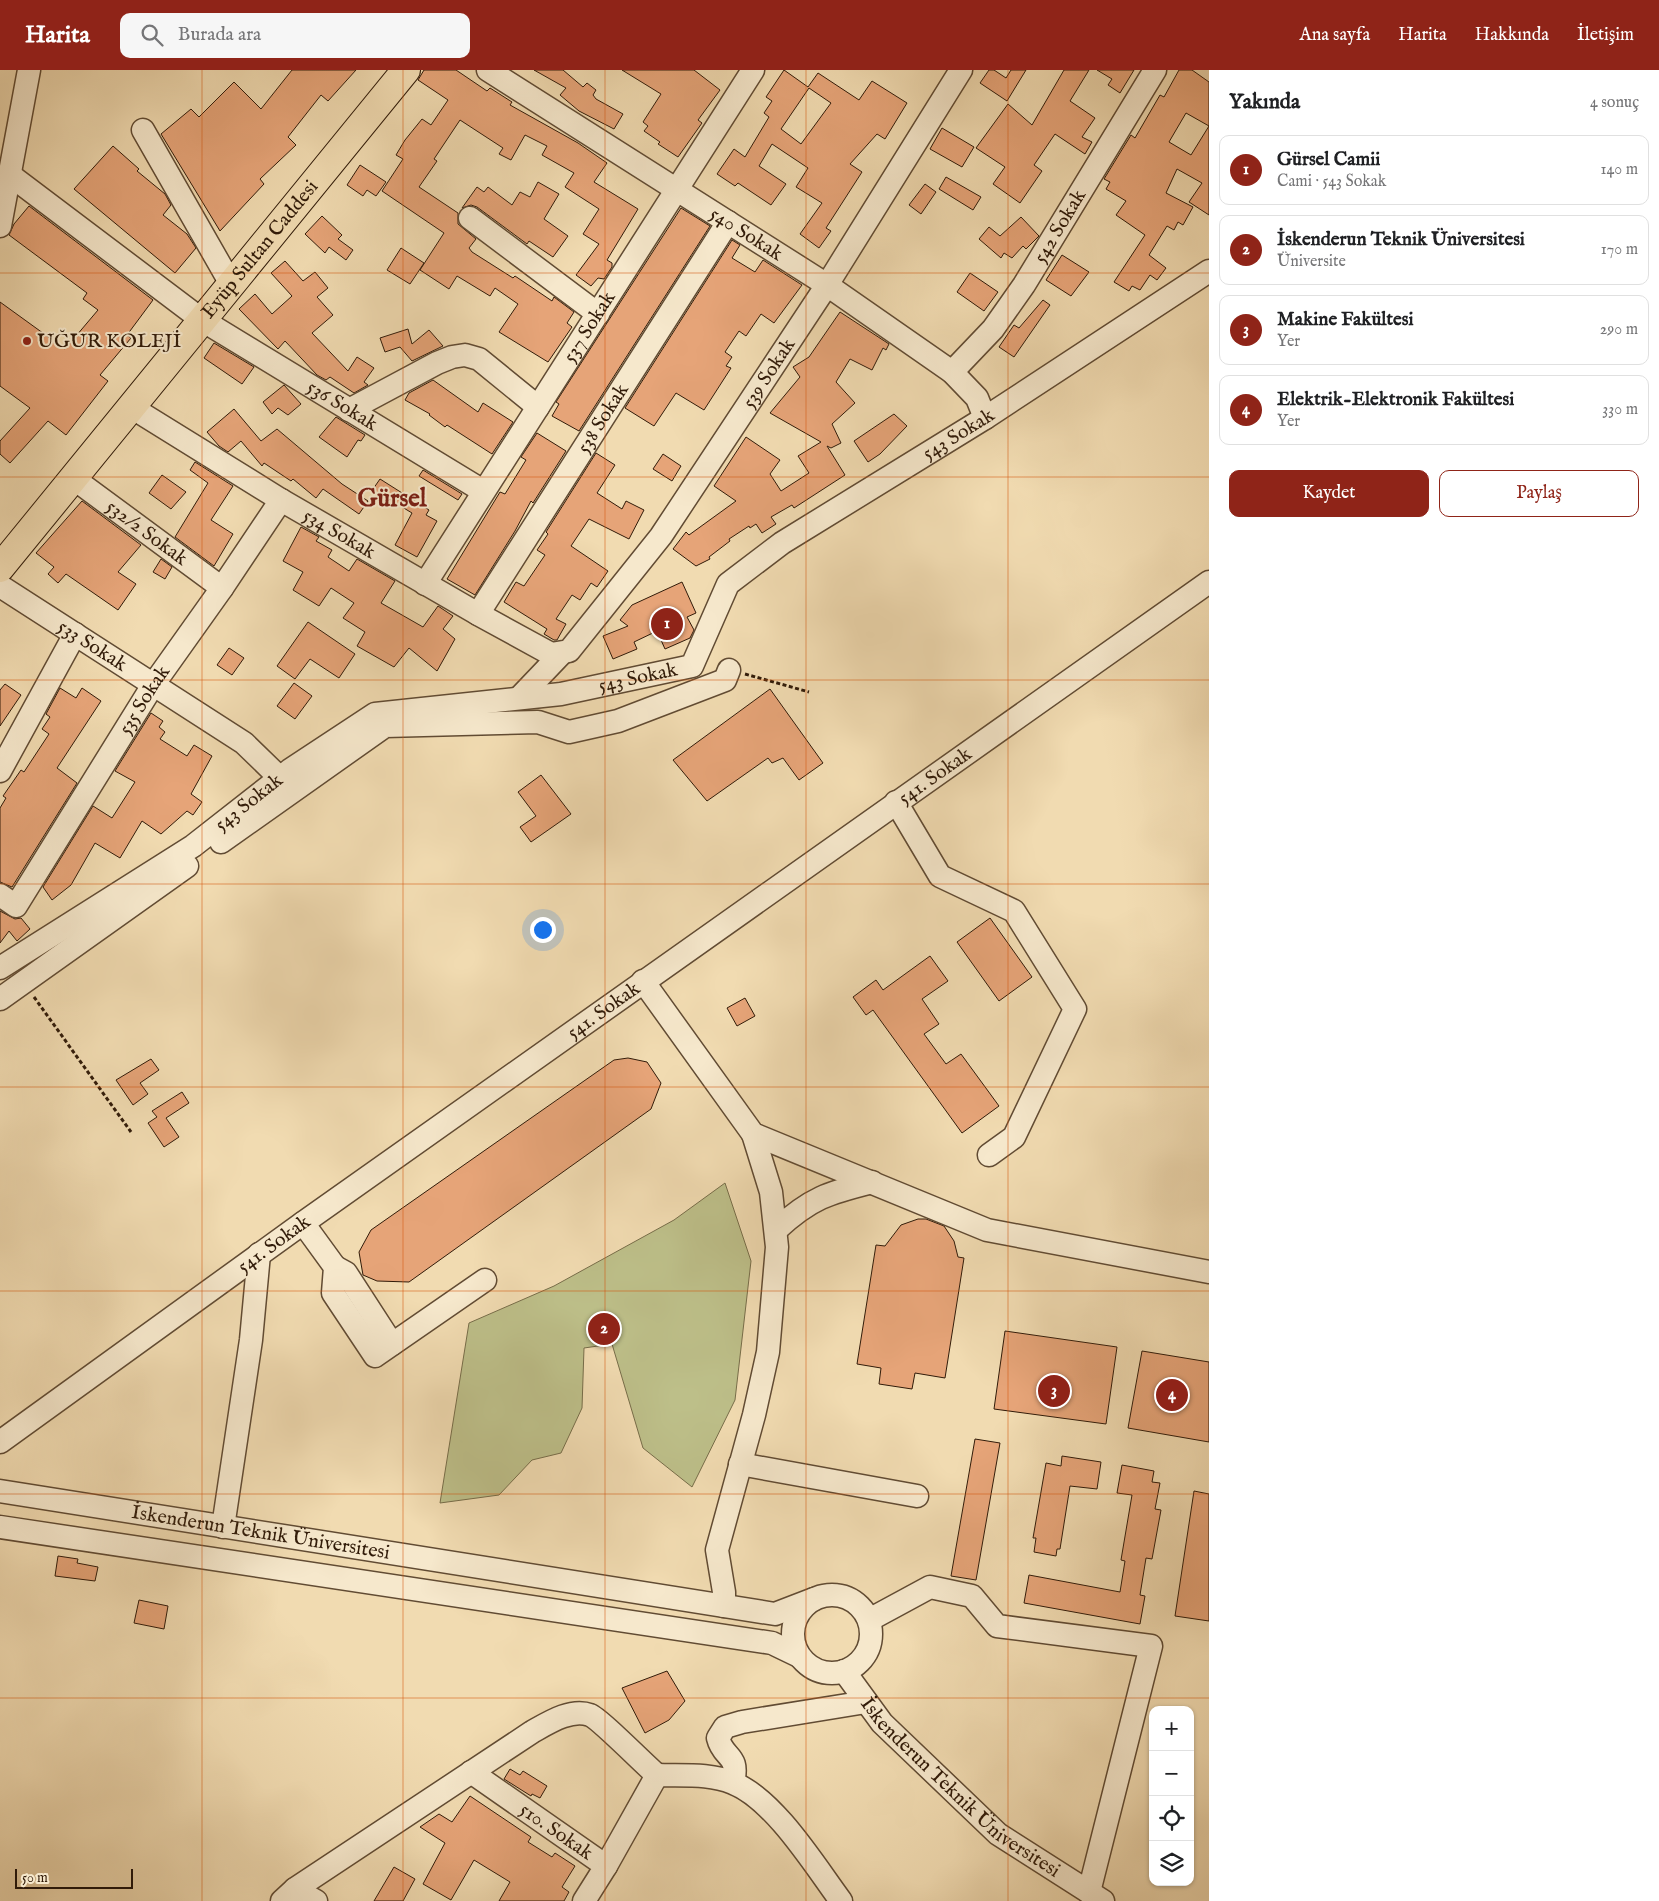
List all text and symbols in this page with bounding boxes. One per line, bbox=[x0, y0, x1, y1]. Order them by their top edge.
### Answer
search box bbox=[120, 13, 470, 58]
text: Harita bbox=[25, 20, 90, 51]
icon: search bbox=[138, 21, 166, 49]
text: Burada ara bbox=[178, 23, 261, 47]
text: Ana sayfa bbox=[1300, 24, 1370, 47]
text: Harita bbox=[1398, 24, 1447, 47]
text: Hakkında bbox=[1475, 24, 1549, 47]
text: İletişim bbox=[1577, 24, 1634, 47]
text: Yakında bbox=[1229, 89, 1300, 116]
text: 4 sonuç bbox=[1590, 93, 1639, 113]
text: Gürsel Camii bbox=[1277, 148, 1380, 172]
text: 1 bbox=[1243, 160, 1249, 180]
text: 140 m bbox=[1600, 160, 1638, 180]
text: Cami · 543 Sokak bbox=[1277, 172, 1386, 192]
street label: Eyüp Sultan Caddesi bbox=[196, 175, 324, 324]
street label: 542 Sokak bbox=[1028, 185, 1092, 268]
street label: 540 Sokak bbox=[705, 201, 788, 267]
text: İskenderun Teknik Üniversitesi bbox=[1277, 228, 1525, 252]
text: 2 bbox=[1242, 240, 1250, 260]
text: 170 m bbox=[1601, 240, 1638, 260]
text: Üniversite bbox=[1277, 252, 1346, 272]
street label: 537 Sokak bbox=[557, 286, 621, 367]
text: Makine Fakültesi bbox=[1277, 308, 1414, 332]
text: 3 bbox=[1243, 320, 1249, 340]
text: 290 m bbox=[1600, 320, 1638, 340]
place label: UĞUR KOLEJİ bbox=[37, 329, 182, 354]
text: Yer bbox=[1277, 332, 1300, 352]
street label: 539 Sokak bbox=[736, 333, 801, 413]
marker: UĞUR KOLEJİ bbox=[21, 335, 33, 347]
street label: 536 Sokak bbox=[302, 374, 383, 437]
street label: 538 Sokak bbox=[571, 379, 634, 458]
text: Elektrik-Elektronik Fakültesi bbox=[1277, 388, 1514, 412]
text: 4 bbox=[1242, 400, 1250, 420]
text: 330 m bbox=[1602, 400, 1638, 420]
street label: 543 Sokak bbox=[918, 403, 999, 466]
text: Yer bbox=[1277, 412, 1300, 432]
button: Kaydet bbox=[1229, 470, 1429, 517]
button: Paylaş bbox=[1439, 470, 1639, 517]
district label: Gürsel bbox=[357, 483, 428, 515]
street label: 532/2 Sokak bbox=[101, 494, 193, 571]
street label: 534 Sokak bbox=[299, 503, 381, 565]
pin: 1 bbox=[651, 605, 683, 643]
street label: 533 Sokak bbox=[53, 614, 132, 677]
street label: 543 Sokak bbox=[596, 657, 680, 698]
street label: 535 Sokak bbox=[113, 660, 176, 739]
street label: 541. Sokak bbox=[893, 741, 977, 810]
street label: 543 Sokak bbox=[209, 768, 288, 837]
your location bbox=[530, 917, 556, 943]
street label: 541. Sokak bbox=[562, 976, 645, 1045]
street label: 541. Sokak bbox=[233, 1209, 316, 1279]
pin: 2 bbox=[588, 1310, 620, 1348]
pin: 3 bbox=[1038, 1372, 1070, 1410]
pin: 4 bbox=[1156, 1376, 1188, 1414]
street label: İskenderun Teknik Üniversitesi bbox=[130, 1500, 392, 1565]
street label: İskenderun Teknik Üniversitesi bbox=[855, 1692, 1065, 1883]
map controls bbox=[1149, 1706, 1194, 1886]
button: + bbox=[1149, 1706, 1194, 1751]
button: − bbox=[1149, 1751, 1194, 1796]
button: locate bbox=[1149, 1796, 1194, 1841]
street label: 510. Sokak bbox=[515, 1797, 598, 1866]
button: layers bbox=[1149, 1841, 1194, 1886]
scale bar bbox=[15, 1866, 132, 1889]
text: 50 m bbox=[22, 1869, 48, 1887]

